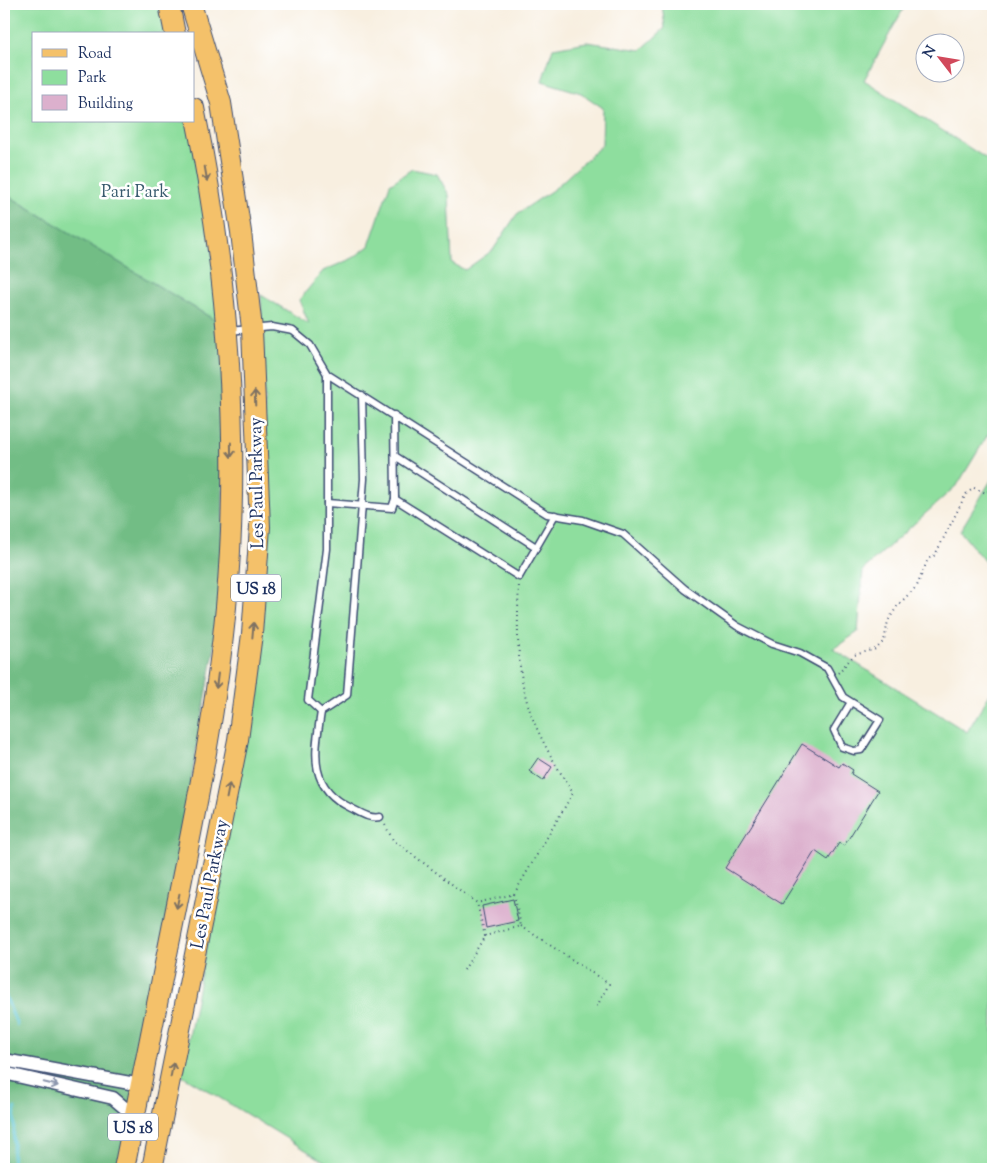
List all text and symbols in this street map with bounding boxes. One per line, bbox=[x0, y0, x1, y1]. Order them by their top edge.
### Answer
legend bbox=[32, 32, 195, 122]
north arrow bbox=[914, 32, 964, 82]
text: N bbox=[919, 42, 942, 62]
text: Road bbox=[78, 44, 112, 65]
text: Park bbox=[78, 68, 107, 89]
text: Building bbox=[78, 94, 133, 115]
one-way arrow bbox=[202, 166, 211, 182]
park label: Pari Park bbox=[101, 180, 169, 206]
one-way arrow bbox=[250, 390, 260, 406]
street label: Les Paul Parkway bbox=[244, 417, 272, 549]
one-way arrow bbox=[226, 441, 236, 457]
road number: US 18 bbox=[231, 574, 281, 602]
one-way arrow bbox=[248, 622, 257, 638]
one-way arrow bbox=[212, 673, 222, 689]
one-way arrow bbox=[224, 783, 233, 799]
street label: Les Paul Parkway bbox=[186, 817, 236, 952]
one-way arrow bbox=[173, 893, 182, 909]
one-way arrow bbox=[167, 1062, 177, 1078]
one-way arrow bbox=[43, 1080, 59, 1089]
road number: US 18 bbox=[108, 1114, 158, 1140]

